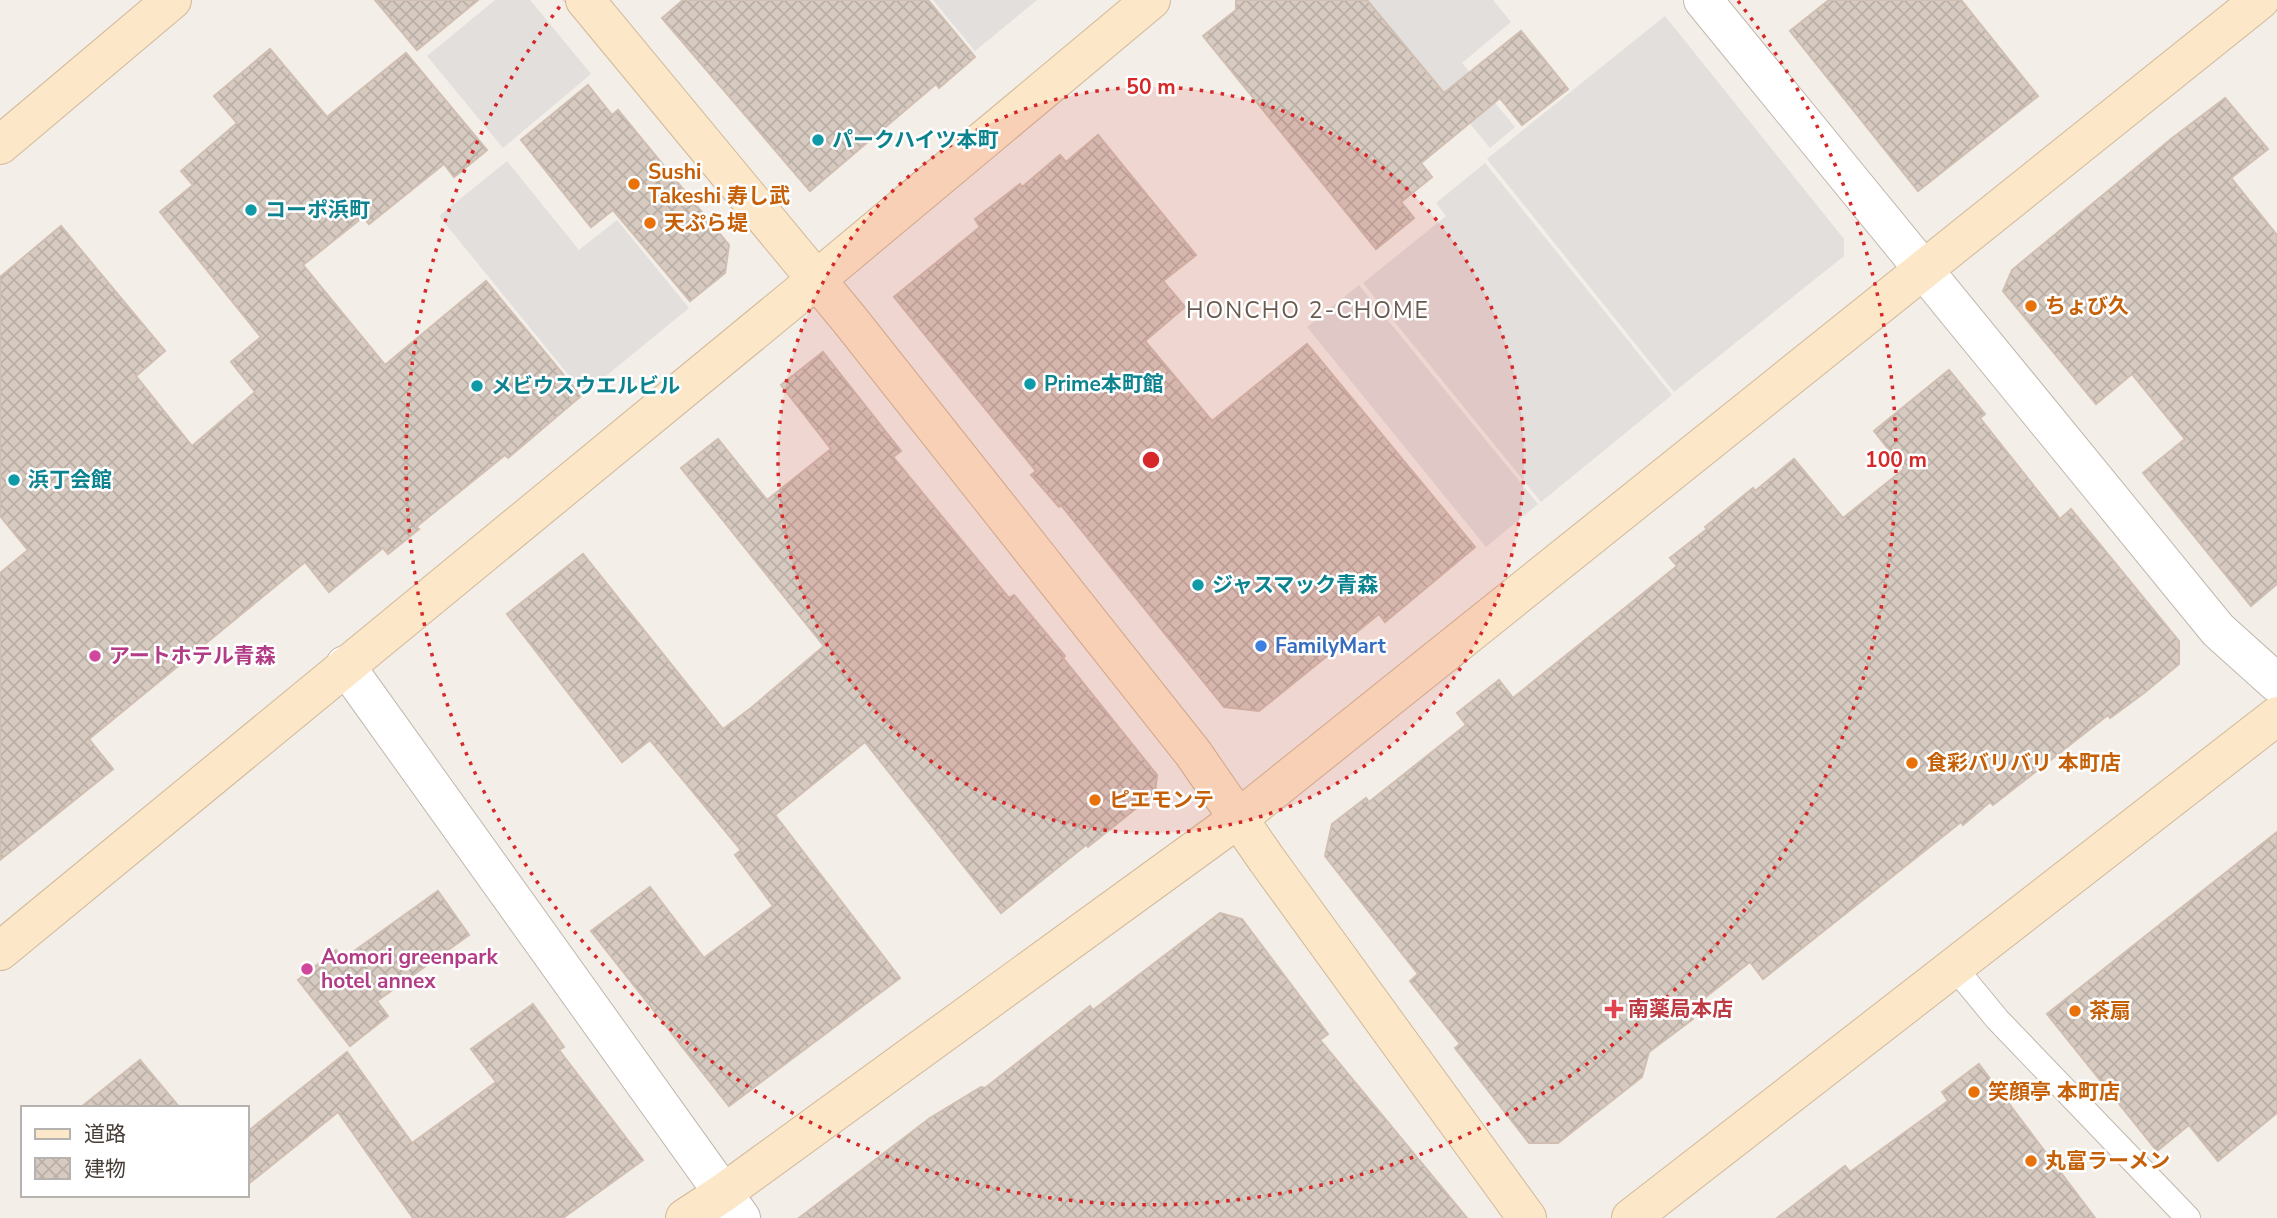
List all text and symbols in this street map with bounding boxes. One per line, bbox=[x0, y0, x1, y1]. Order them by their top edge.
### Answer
text: 50 m bbox=[1126, 73, 1176, 101]
place label: パークハイツ本町 bbox=[832, 126, 999, 154]
marker: パークハイツ本町 bbox=[810, 132, 826, 148]
place label: Sushi Takeshi 寿し武 bbox=[648, 158, 790, 210]
marker: Sushi Takeshi 寿し武 bbox=[626, 176, 642, 192]
place label: コーポ浜町 bbox=[265, 196, 370, 224]
marker: コーポ浜町 bbox=[243, 202, 259, 218]
place label: 天ぷら堤 bbox=[664, 209, 748, 237]
marker: 天ぷら堤 bbox=[642, 215, 658, 231]
place label: ちょび久 bbox=[2045, 292, 2129, 320]
district label: HONCHO 2-CHOME bbox=[1186, 295, 1430, 326]
marker: ちょび久 bbox=[2023, 298, 2039, 314]
place label: Prime本町館 bbox=[1044, 370, 1164, 398]
place label: メビウスウエルビル bbox=[491, 372, 680, 400]
marker: Prime本町館 bbox=[1022, 376, 1038, 392]
marker: メビウスウエルビル bbox=[469, 378, 485, 394]
text: 100 m bbox=[1865, 446, 1927, 474]
centre of rings bbox=[1139, 448, 1163, 472]
place label: 浜丁会館 bbox=[28, 466, 112, 494]
marker: 浜丁会館 bbox=[6, 472, 22, 488]
place label: ジャスマック青森 bbox=[1212, 571, 1378, 599]
marker: ジャスマック青森 bbox=[1190, 577, 1206, 593]
place label: FamilyMart bbox=[1275, 632, 1387, 660]
marker: FamilyMart bbox=[1253, 638, 1269, 654]
place label: アートホテル青森 bbox=[109, 642, 276, 670]
marker: アートホテル青森 bbox=[87, 648, 103, 664]
place label: 食彩バリバリ 本町店 bbox=[1926, 749, 2121, 777]
marker: 食彩バリバリ 本町店 bbox=[1904, 755, 1920, 771]
place label: ピエモンテ bbox=[1109, 786, 1214, 814]
marker: ピエモンテ bbox=[1087, 792, 1103, 808]
place label: Aomori greenpark hotel annex bbox=[321, 943, 499, 995]
marker: Aomori greenpark hotel annex bbox=[299, 961, 315, 977]
place label: 南薬局本店 bbox=[1628, 995, 1733, 1023]
place label: 茶扇 bbox=[2089, 997, 2131, 1025]
marker: 南薬局本店 bbox=[1606, 1001, 1622, 1017]
marker: 茶扇 bbox=[2067, 1003, 2083, 1019]
place label: 笑顔亭 本町店 bbox=[1988, 1078, 2120, 1106]
marker: 笑顔亭 本町店 bbox=[1966, 1084, 1982, 1100]
legend bbox=[21, 1106, 248, 1197]
text: 道路 bbox=[84, 1120, 126, 1148]
place label: 丸富ラーメン bbox=[2045, 1147, 2170, 1175]
marker: 丸富ラーメン bbox=[2023, 1153, 2039, 1169]
text: 建物 bbox=[84, 1155, 126, 1183]

